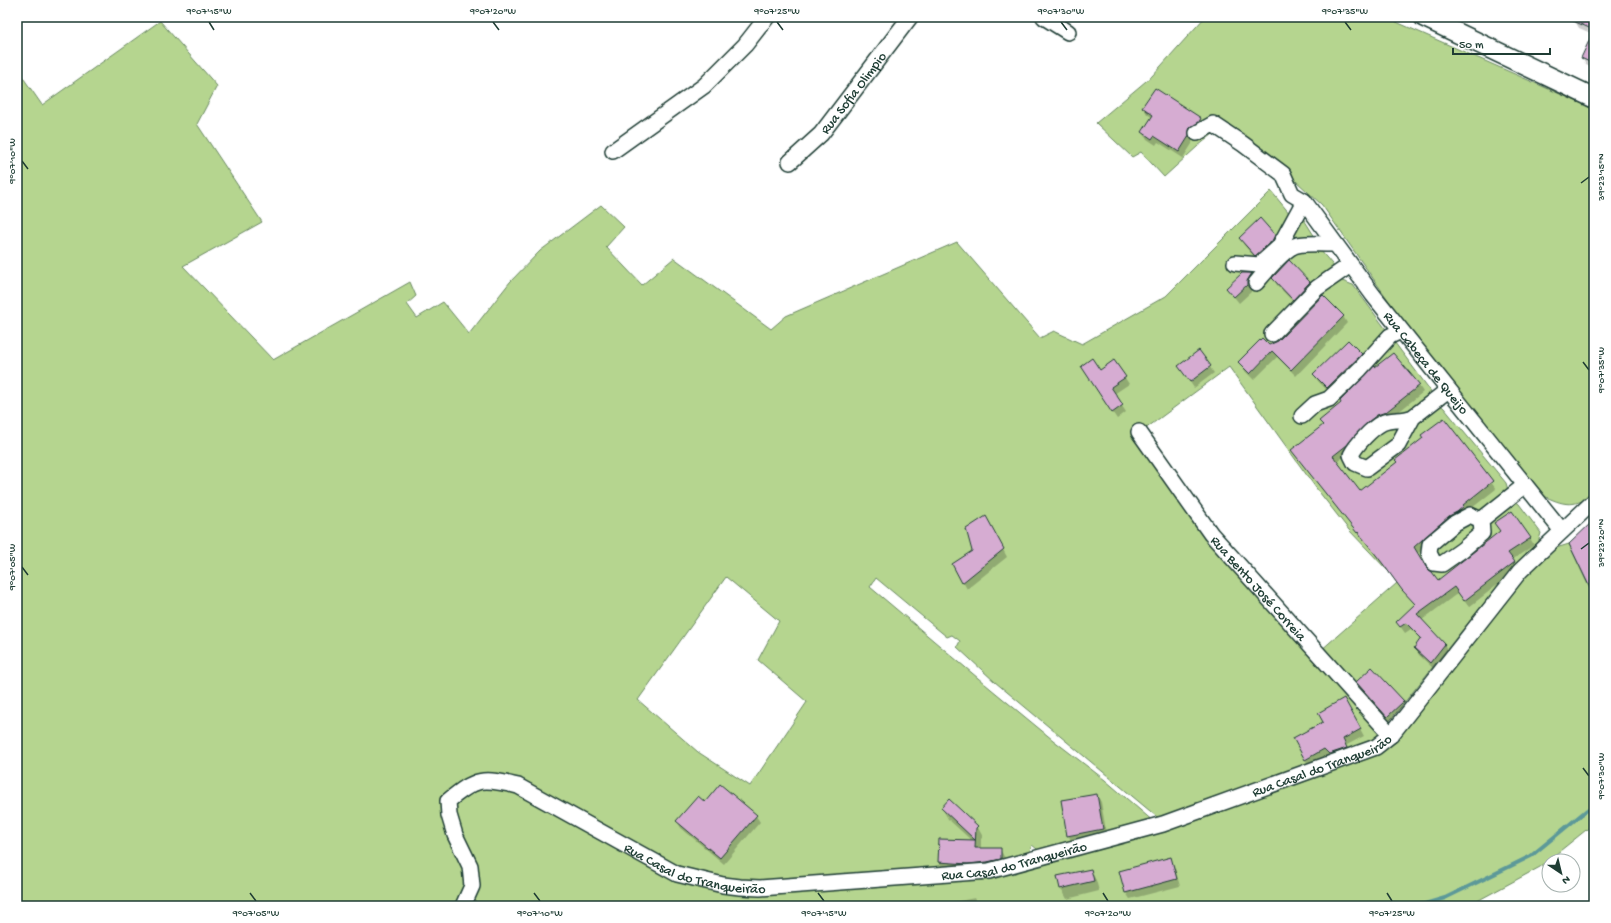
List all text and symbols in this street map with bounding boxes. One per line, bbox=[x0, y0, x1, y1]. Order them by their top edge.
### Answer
text: 9°07'15"W bbox=[186, 6, 232, 18]
text: 9°07'20"W bbox=[469, 6, 517, 18]
text: 9°07'25"W bbox=[753, 6, 800, 18]
text: 9°07'30"W bbox=[1037, 6, 1085, 18]
text: 9°07'35"W bbox=[1321, 6, 1369, 18]
scale bar bbox=[1453, 30, 1550, 56]
text: 50 m bbox=[1459, 39, 1484, 53]
street label: Rua Sofia Olimpio bbox=[818, 49, 891, 138]
text: 9°07'10"W bbox=[7, 138, 19, 185]
text: 39°23'15"N bbox=[1596, 153, 1608, 202]
street label: Rua Cabeça de Queijo bbox=[1378, 309, 1471, 419]
text: 9°07'35"W bbox=[1596, 346, 1608, 394]
text: 39°23'20"N bbox=[1596, 518, 1608, 568]
street label: Rua Bento José Correia bbox=[1206, 533, 1310, 647]
text: 9°07'05"W bbox=[7, 543, 19, 591]
street label: Rua Casal do Tranqueirão bbox=[1250, 732, 1396, 802]
text: 9°07'30"W bbox=[1596, 752, 1608, 800]
street label: Rua Casal do Tranqueirão bbox=[941, 839, 1089, 886]
street label: Rua Casal do Tranqueirão bbox=[620, 840, 766, 899]
north arrow bbox=[1541, 853, 1581, 893]
text: N bbox=[1559, 873, 1572, 887]
text: 9°07'05"W bbox=[232, 908, 280, 920]
text: 9°07'10"W bbox=[516, 908, 563, 920]
text: 9°07'15"W bbox=[801, 908, 847, 920]
text: 9°07'20"W bbox=[1084, 908, 1132, 920]
text: 9°07'25"W bbox=[1368, 908, 1415, 920]

